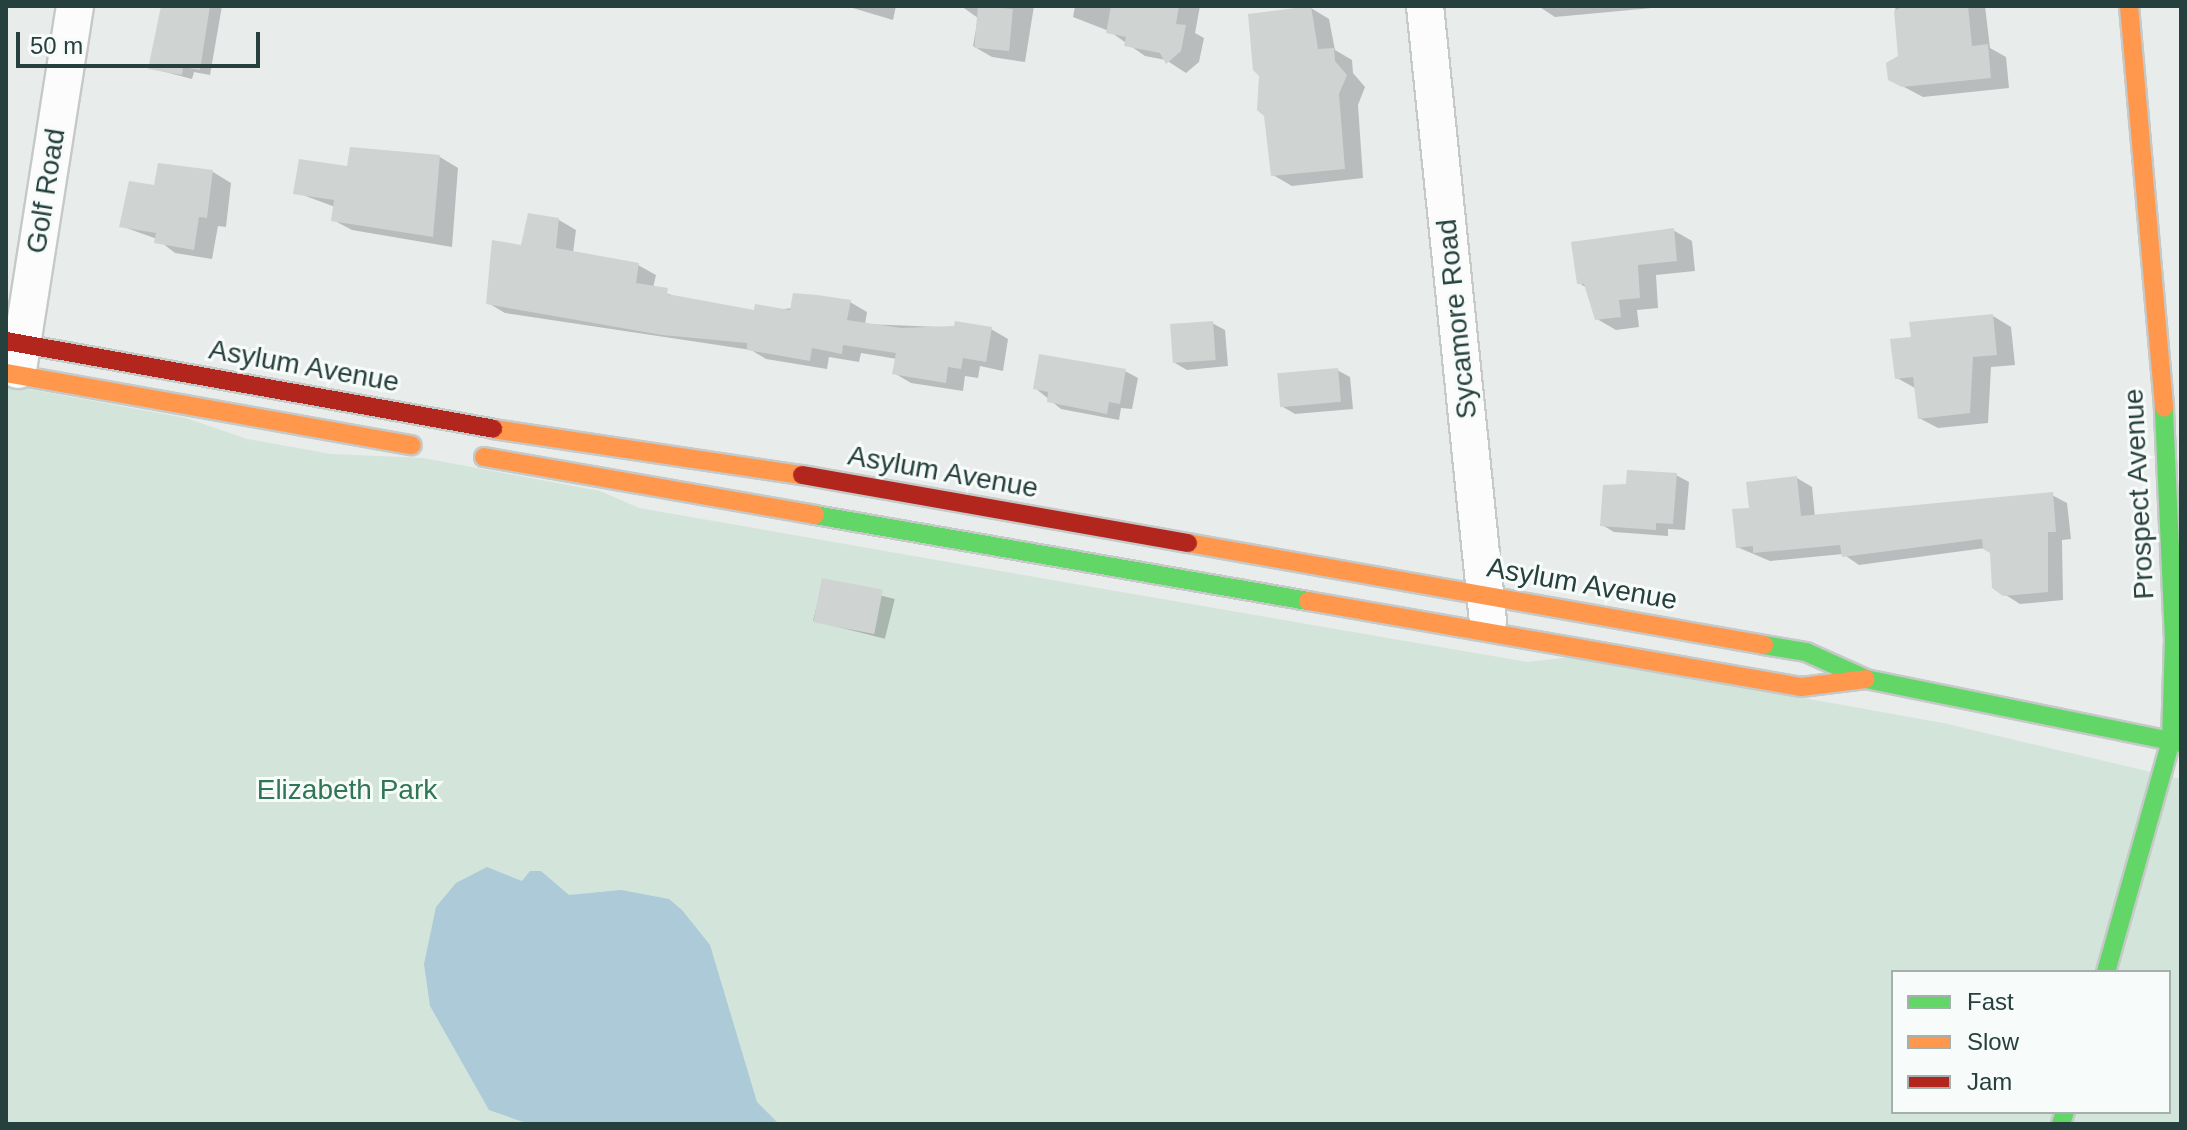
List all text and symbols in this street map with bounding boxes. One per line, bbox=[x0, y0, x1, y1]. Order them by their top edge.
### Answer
scale bar bbox=[20, 16, 264, 66]
text: 50 m bbox=[30, 32, 83, 59]
street label: Golf Road bbox=[20, 126, 72, 256]
street label: Sycamore Road bbox=[1430, 217, 1484, 421]
street label: Asylum Avenue bbox=[206, 333, 402, 399]
street label: Prospect Avenue bbox=[2117, 387, 2161, 601]
street label: Asylum Avenue bbox=[845, 439, 1041, 505]
street label: Asylum Avenue bbox=[1484, 551, 1680, 617]
park label: Elizabeth Park bbox=[257, 773, 437, 807]
legend bbox=[1891, 970, 2171, 1114]
text: Fast bbox=[1967, 988, 2014, 1015]
text: Slow bbox=[1967, 1028, 2019, 1055]
text: Jam bbox=[1967, 1068, 2012, 1095]

